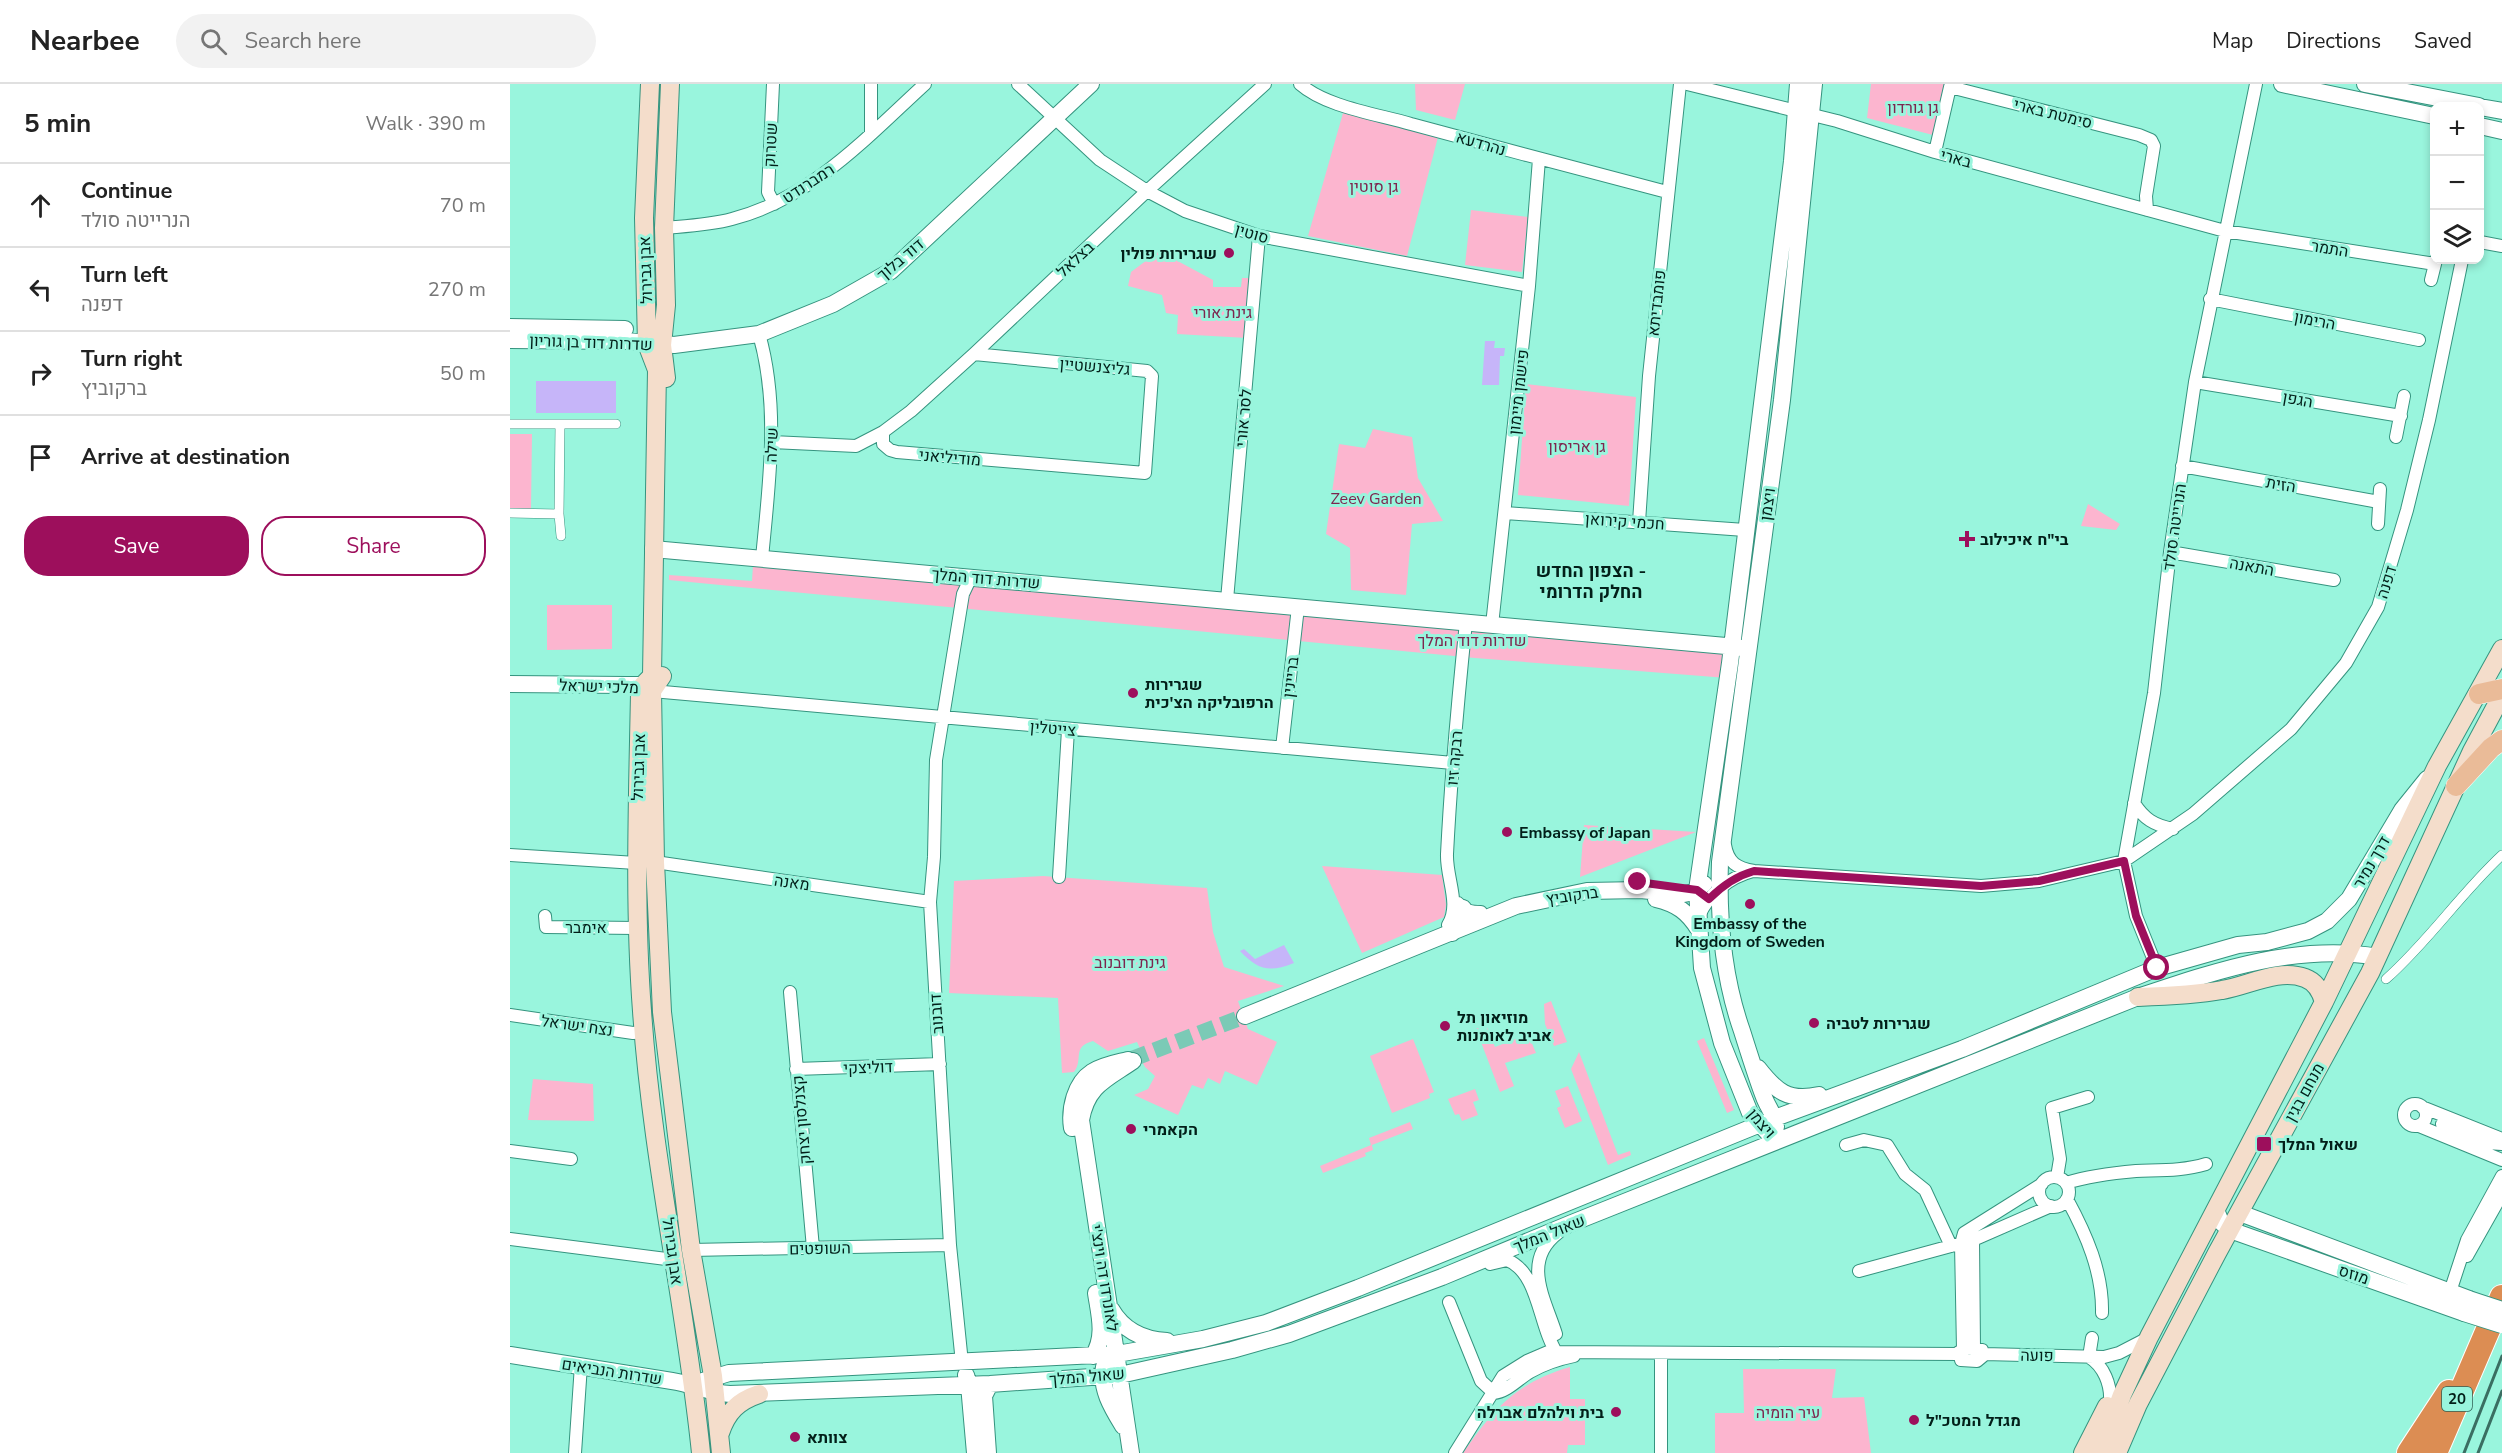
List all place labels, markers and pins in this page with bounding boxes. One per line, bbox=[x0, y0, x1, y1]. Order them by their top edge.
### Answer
place label: שגרירות פולין bbox=[1120, 243, 1217, 265]
marker: שגרירות פולין bbox=[1222, 246, 1236, 260]
place label: בי"ח איכילוב bbox=[1980, 529, 2069, 551]
marker: בי"ח איכילוב bbox=[1958, 530, 1976, 548]
place label: שגרירות הרפובליקה הצ'כית bbox=[1145, 674, 1274, 714]
marker: שגרירות הרפובליקה הצ'כית bbox=[1126, 686, 1140, 700]
place label: Embassy of Japan bbox=[1519, 822, 1651, 844]
marker: Embassy of Japan bbox=[1500, 825, 1514, 839]
marker: Embassy of the Kingdom of Sweden bbox=[1743, 897, 1757, 911]
place label: Embassy of the Kingdom of Sweden bbox=[1675, 913, 1825, 953]
place label: מוזיאון תל אביב לאומנות bbox=[1457, 1007, 1552, 1047]
place label: שגרירות לטביה bbox=[1826, 1013, 1931, 1035]
marker: שגרירות לטביה bbox=[1807, 1016, 1821, 1030]
marker: מוזיאון תל אביב לאומנות bbox=[1438, 1019, 1452, 1033]
place label: הקאמרי bbox=[1143, 1119, 1198, 1141]
marker: הקאמרי bbox=[1124, 1122, 1138, 1136]
place label: שאול המלך bbox=[2278, 1134, 2358, 1156]
marker: שאול המלך bbox=[2255, 1135, 2273, 1153]
place label: בית וילהלם אברלה bbox=[1477, 1402, 1604, 1424]
marker: בית וילהלם אברלה bbox=[1609, 1405, 1623, 1419]
place label: מגדל המטכ"ל bbox=[1926, 1410, 2021, 1432]
marker: מגדל המטכ"ל bbox=[1907, 1413, 1921, 1427]
place label: צוותא bbox=[807, 1427, 848, 1449]
marker: צוותא bbox=[788, 1430, 802, 1444]

